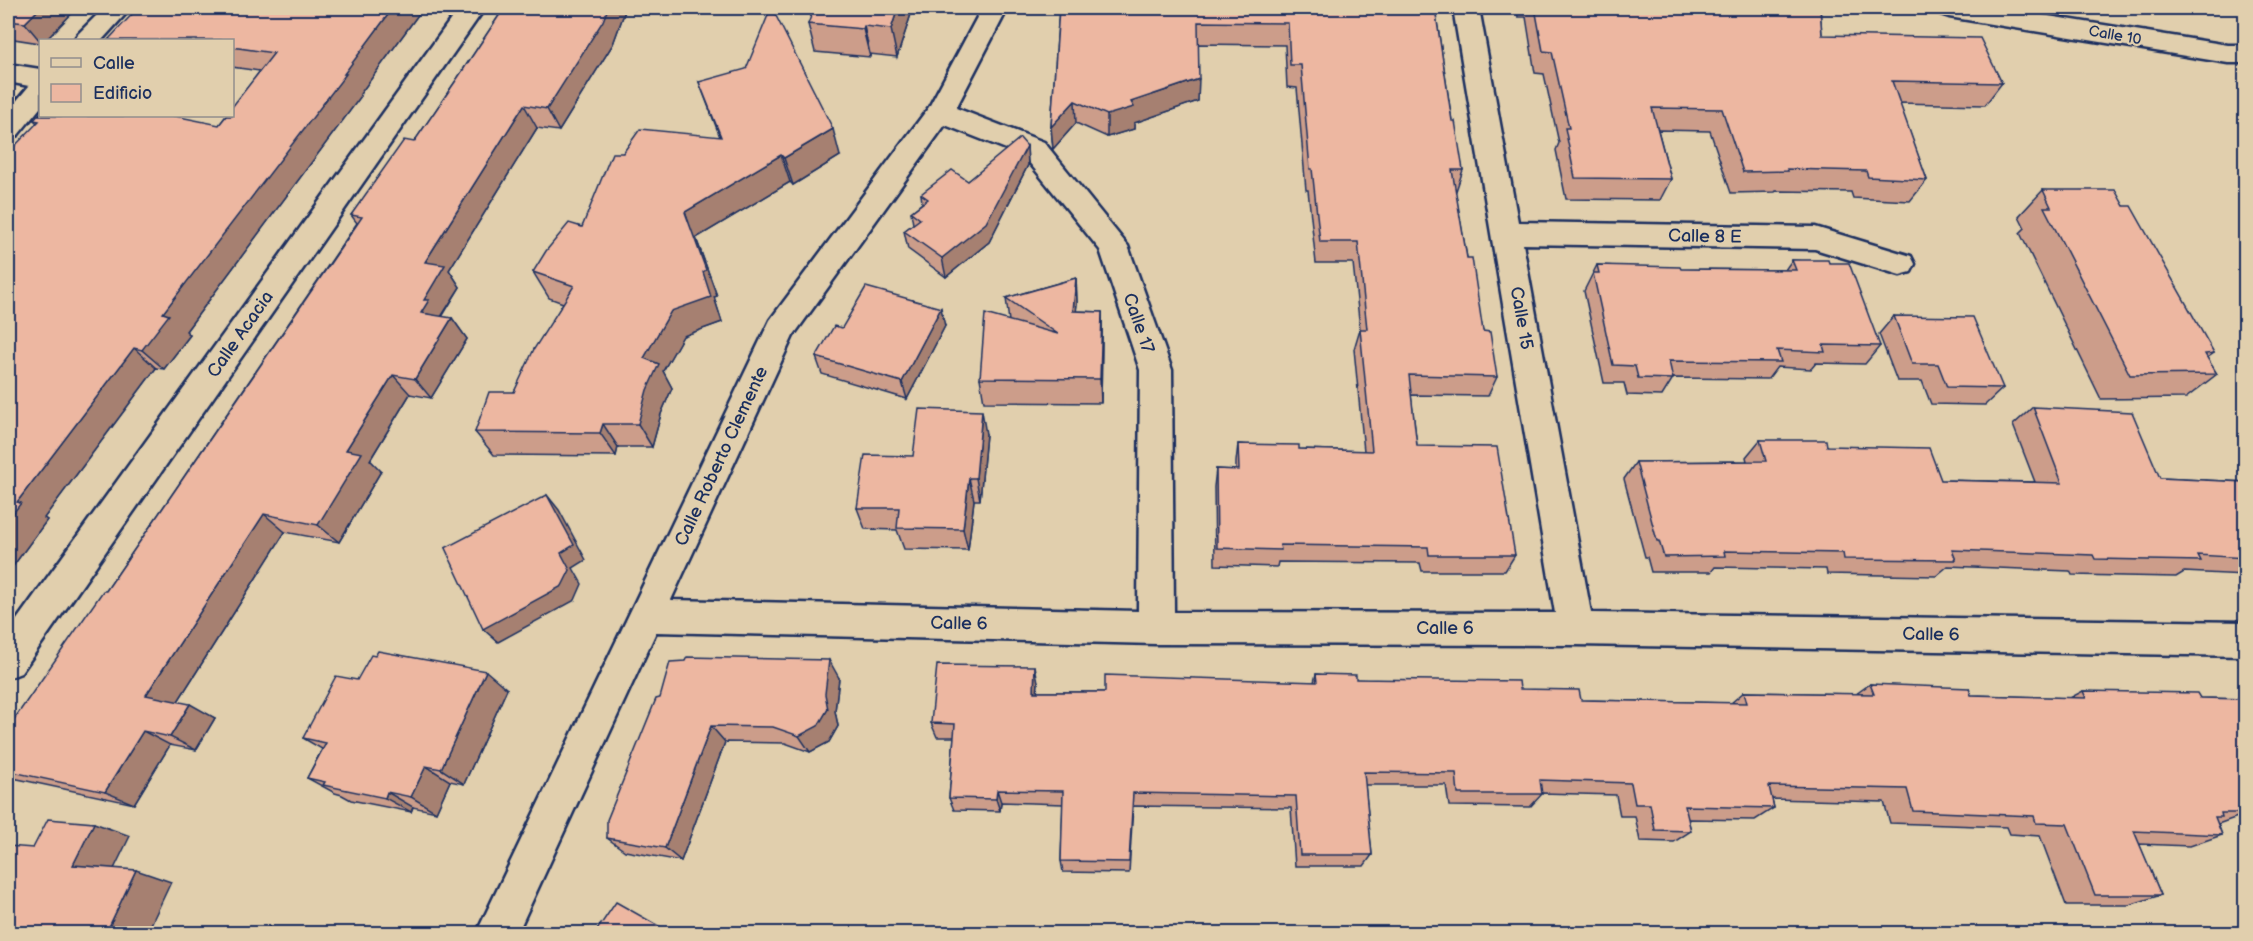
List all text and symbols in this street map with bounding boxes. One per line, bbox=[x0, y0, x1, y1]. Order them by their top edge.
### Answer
street label: Calle 10 bbox=[2087, 22, 2143, 50]
legend bbox=[39, 39, 234, 117]
text: Calle bbox=[93, 53, 135, 74]
text: Edificio bbox=[93, 83, 152, 104]
street label: Calle 8 E bbox=[1668, 225, 1742, 248]
street label: Calle 15 bbox=[1506, 285, 1537, 351]
street label: Calle Acacia bbox=[203, 287, 278, 382]
street label: Calle 17 bbox=[1118, 290, 1159, 356]
street label: Calle Roberto Clemente bbox=[671, 363, 772, 549]
street label: Calle 6 bbox=[930, 613, 988, 634]
street label: Calle 6 bbox=[1416, 618, 1474, 639]
street label: Calle 6 bbox=[1902, 624, 1960, 645]

